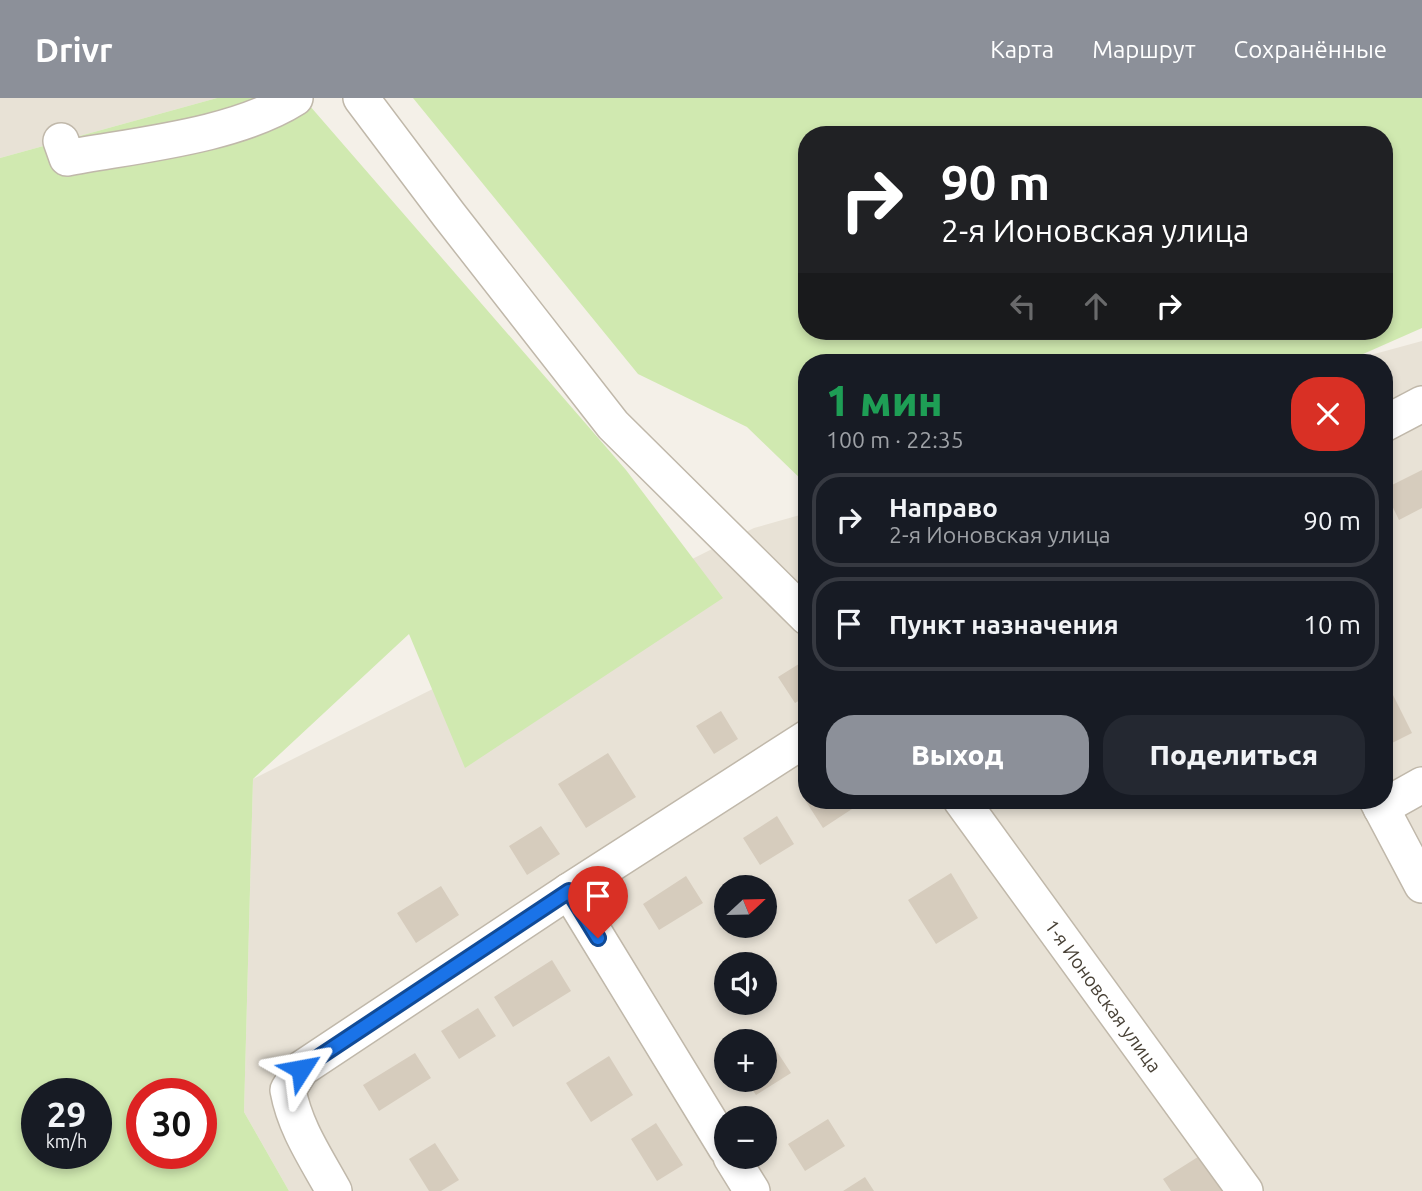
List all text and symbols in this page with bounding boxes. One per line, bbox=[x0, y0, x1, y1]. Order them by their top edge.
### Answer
text: Drivr bbox=[35, 31, 113, 68]
text: Карта bbox=[990, 36, 1054, 63]
text: Маршрут bbox=[1092, 36, 1196, 63]
text: Сохранённые bbox=[1234, 36, 1387, 63]
icon: right bbox=[826, 154, 917, 245]
text: 90 m bbox=[941, 154, 1050, 209]
text: 2-я Ионовская улица bbox=[941, 212, 1249, 248]
icon: left bbox=[1004, 287, 1042, 325]
icon: ahead bbox=[1077, 287, 1115, 325]
icon: right bbox=[1150, 287, 1188, 325]
text: 1 мин bbox=[826, 377, 943, 424]
button: close bbox=[1291, 377, 1365, 451]
text: 100 m · 22:35 bbox=[826, 427, 964, 452]
text: Направо bbox=[889, 493, 998, 522]
icon: right bbox=[830, 501, 868, 539]
text: 90 m bbox=[1303, 506, 1361, 535]
text: 2-я Ионовская улица bbox=[889, 522, 1111, 547]
icon: arrive bbox=[830, 605, 868, 643]
text: Пункт назначения bbox=[889, 610, 1119, 639]
text: 10 m bbox=[1303, 610, 1361, 639]
button: Выход bbox=[826, 715, 1089, 795]
button: Поделиться bbox=[1103, 715, 1365, 795]
pin bbox=[568, 866, 628, 938]
north arrow bbox=[714, 875, 777, 938]
map controls bbox=[714, 875, 777, 1169]
icon: arrive bbox=[579, 877, 617, 915]
street label: 1-я Ионовская улица bbox=[1040, 915, 1166, 1076]
button: sound bbox=[714, 952, 777, 1015]
button: + bbox=[714, 1029, 777, 1092]
position arrow bbox=[264, 1032, 338, 1106]
speed limit sign: 30 bbox=[126, 1078, 217, 1169]
text: 29 bbox=[47, 1094, 86, 1134]
button: − bbox=[714, 1106, 777, 1169]
text: km/h bbox=[46, 1131, 87, 1151]

